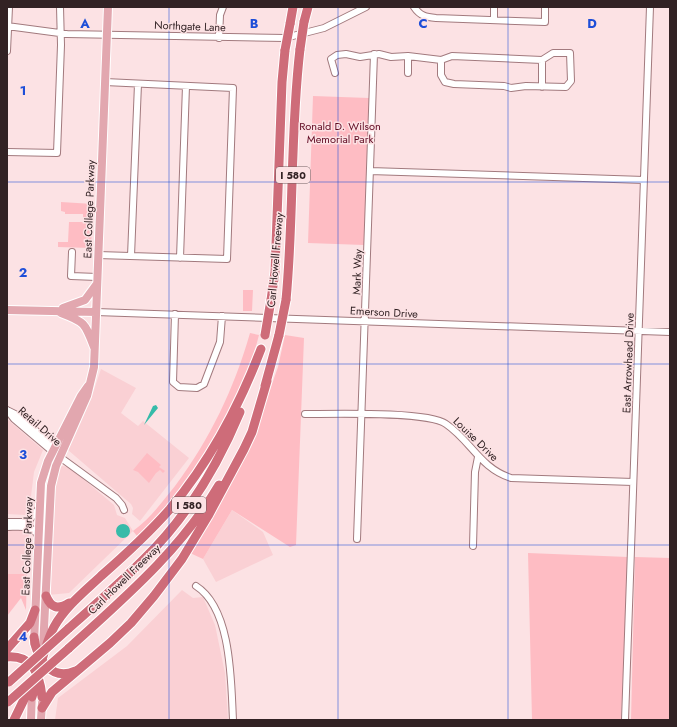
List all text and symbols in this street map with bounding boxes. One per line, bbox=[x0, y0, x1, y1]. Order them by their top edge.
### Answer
text: A bbox=[79, 14, 90, 33]
text: B bbox=[250, 14, 259, 33]
text: C bbox=[418, 14, 428, 33]
text: D bbox=[587, 14, 597, 33]
street label: Northgate Lane bbox=[154, 17, 226, 35]
text: 1 bbox=[20, 81, 26, 100]
park label: Ronald D. Wilson Memorial Park bbox=[299, 118, 381, 147]
street label: East College Parkway bbox=[79, 159, 99, 259]
road number: I 580 bbox=[276, 167, 310, 183]
street label: Carl Howell Freeway bbox=[263, 212, 287, 308]
street label: Mark Way bbox=[348, 249, 366, 295]
text: 2 bbox=[19, 263, 27, 282]
street label: Emerson Drive bbox=[350, 302, 419, 322]
street label: East Arrowhead Drive bbox=[618, 312, 638, 413]
street label: Retail Drive bbox=[15, 403, 65, 450]
street label: Louise Drive bbox=[450, 413, 502, 465]
text: 3 bbox=[19, 445, 27, 464]
street label: East College Parkway bbox=[17, 496, 37, 596]
road number: I 580 bbox=[172, 497, 206, 513]
street label: Carl Howell Freeway bbox=[84, 540, 164, 618]
text: 4 bbox=[18, 627, 28, 646]

